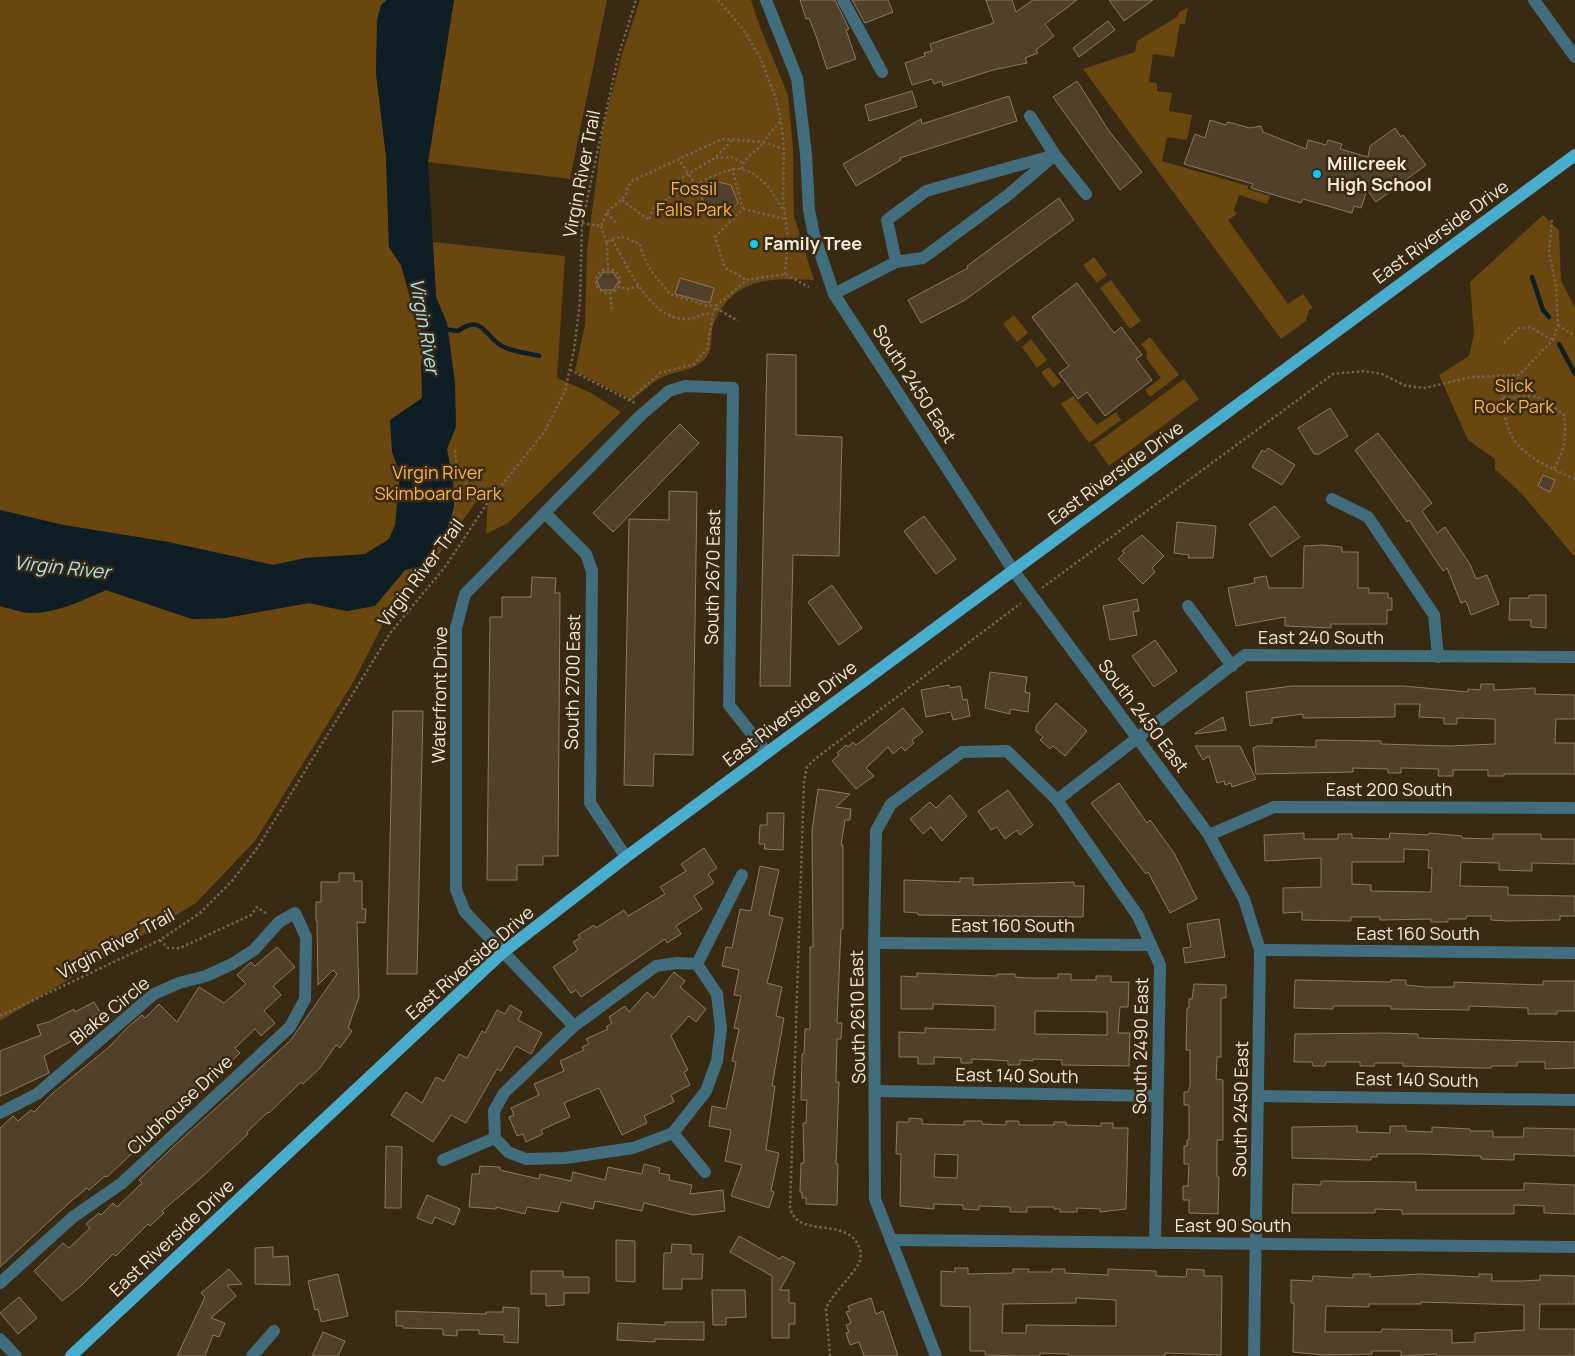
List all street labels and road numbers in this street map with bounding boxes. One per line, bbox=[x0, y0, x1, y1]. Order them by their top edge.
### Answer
street label: Virgin River Trail bbox=[557, 108, 605, 240]
street label: East Riverside Drive bbox=[1368, 174, 1513, 289]
street label: South 2450 East bbox=[868, 320, 962, 447]
street label: East Riverside Drive bbox=[1043, 415, 1188, 530]
street label: South 2670 East bbox=[699, 509, 725, 645]
street label: Virgin River Trail bbox=[372, 514, 469, 631]
street label: South 2700 East bbox=[559, 614, 585, 750]
street label: East 240 South bbox=[1258, 625, 1384, 649]
street label: Waterfront Drive bbox=[426, 626, 452, 764]
street label: South 2450 East bbox=[1093, 654, 1194, 777]
street label: East Riverside Drive bbox=[717, 655, 861, 772]
street label: East 200 South bbox=[1326, 777, 1452, 801]
street label: East Riverside Drive bbox=[400, 900, 538, 1024]
street label: Virgin River Trail bbox=[53, 902, 178, 984]
street label: East 160 South bbox=[951, 913, 1075, 937]
street label: East 160 South bbox=[1356, 921, 1480, 945]
street label: South 2610 East bbox=[844, 950, 870, 1084]
street label: Blake Circle bbox=[65, 971, 154, 1050]
street label: South 2490 East bbox=[1127, 977, 1153, 1115]
street label: South 2450 East bbox=[1227, 1041, 1253, 1177]
street label: Clubhouse Drive bbox=[121, 1049, 237, 1159]
street label: East 140 South bbox=[955, 1062, 1079, 1088]
street label: East 140 South bbox=[1355, 1066, 1479, 1092]
street label: East Riverside Drive bbox=[104, 1173, 239, 1301]
street label: East 90 South bbox=[1175, 1213, 1291, 1237]

